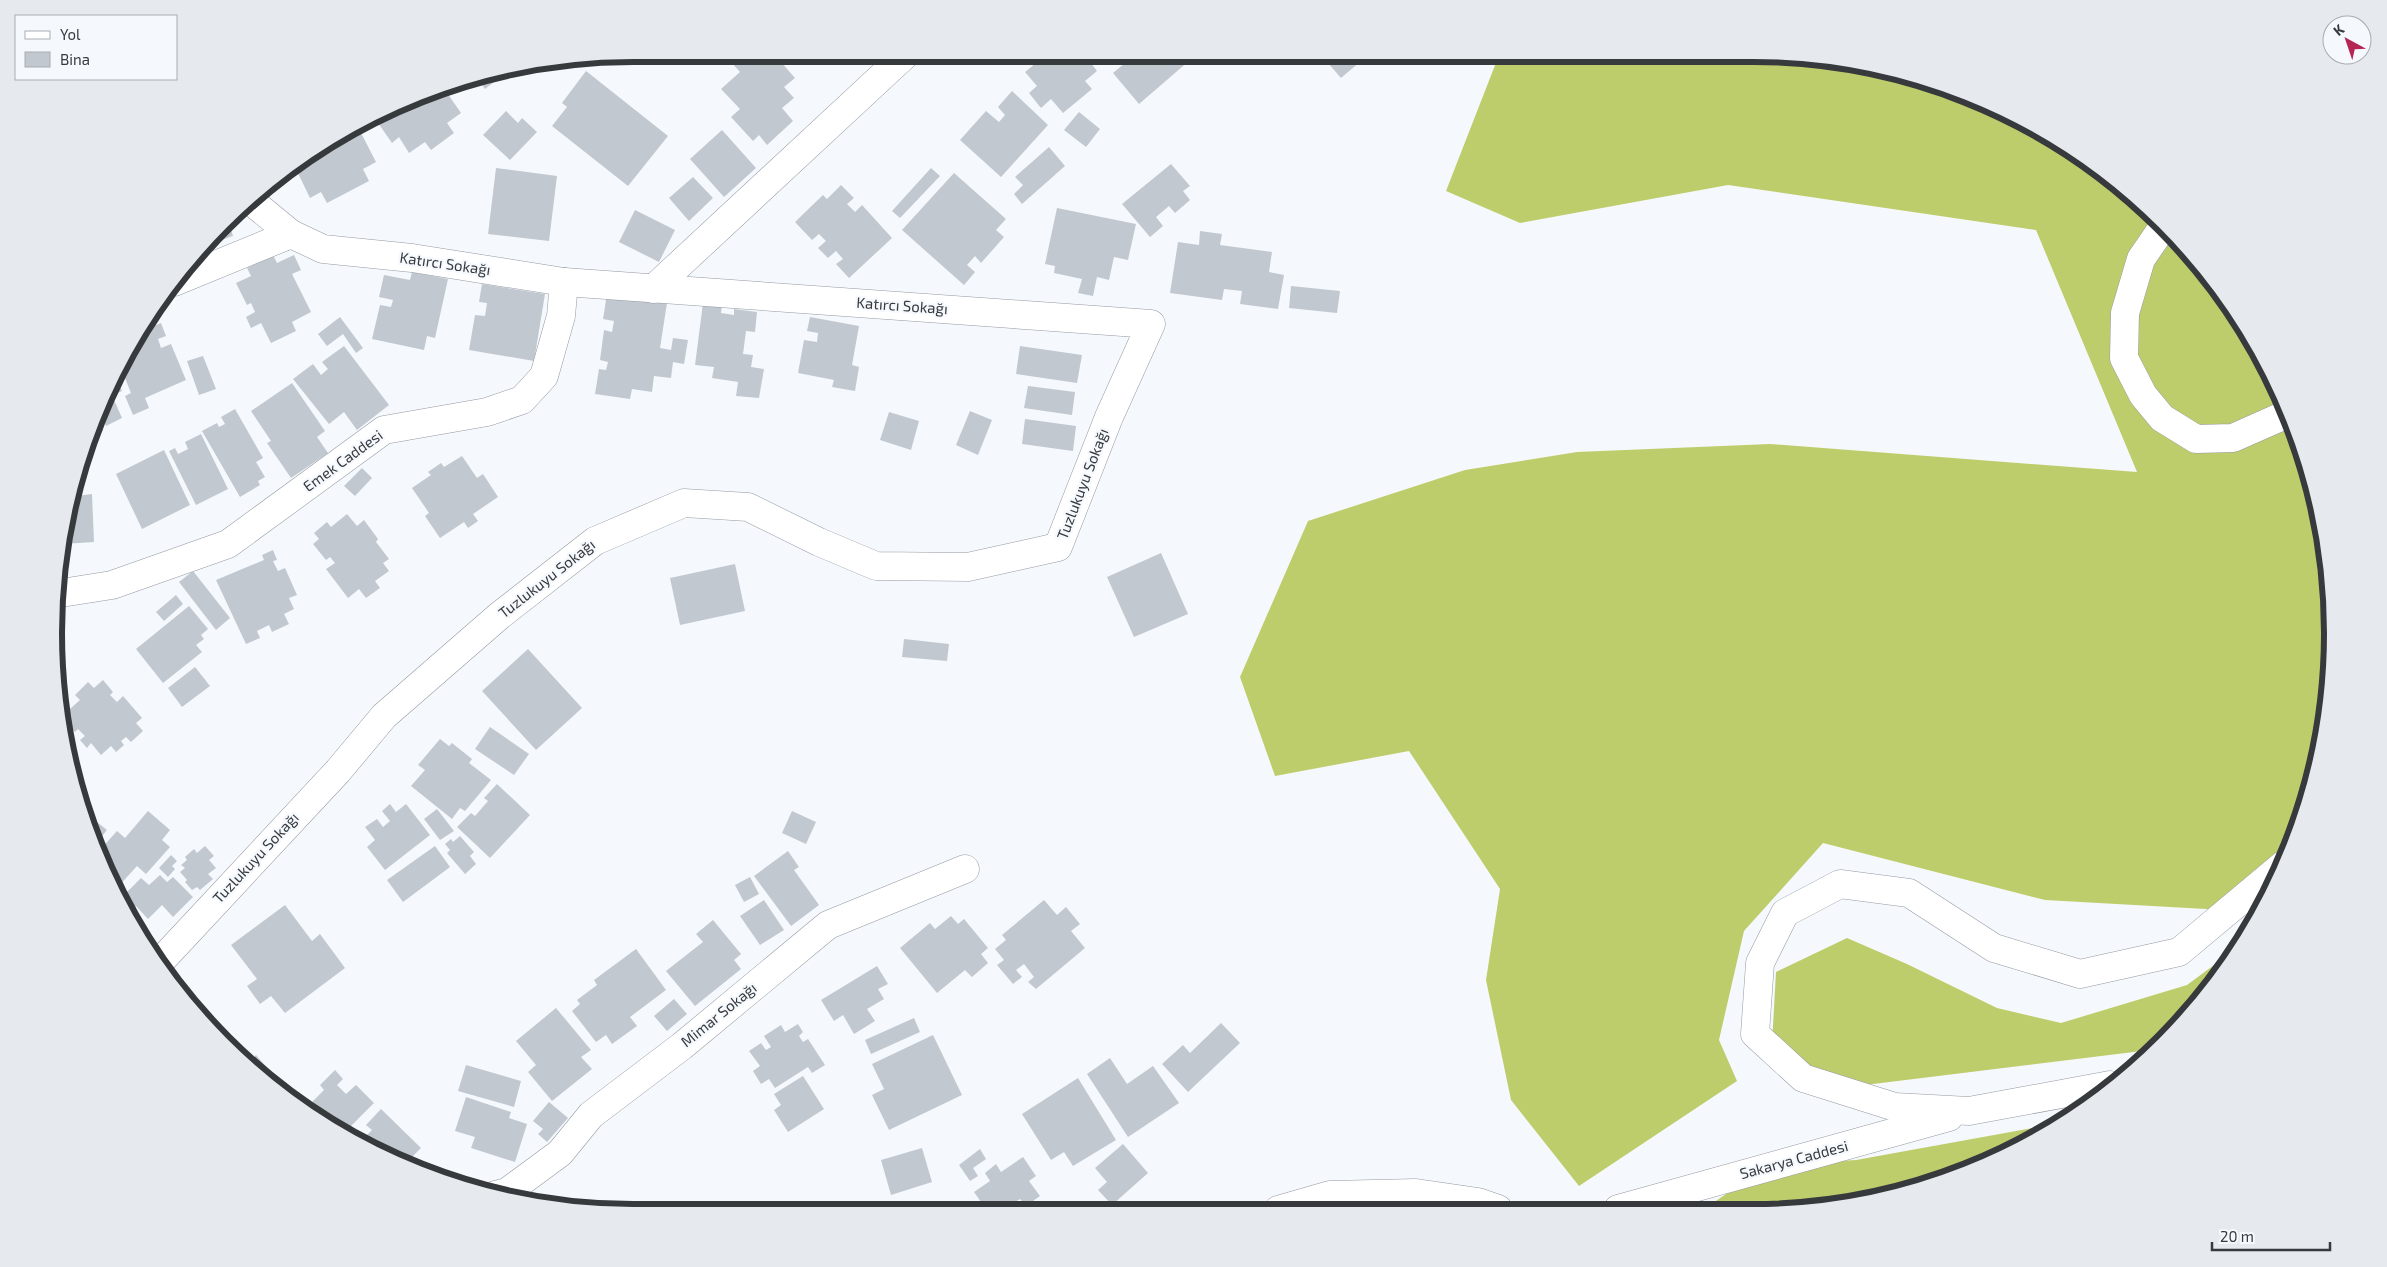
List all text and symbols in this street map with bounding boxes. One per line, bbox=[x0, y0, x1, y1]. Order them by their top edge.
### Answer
legend bbox=[15, 15, 178, 80]
north arrow bbox=[2322, 15, 2372, 65]
text: K bbox=[2329, 20, 2347, 39]
text: Yol bbox=[60, 25, 81, 43]
text: Bina bbox=[60, 50, 90, 68]
street label: Katırcı Sokağı bbox=[398, 248, 492, 278]
street label: Katırcı Sokağı bbox=[856, 293, 948, 317]
street label: Emek Caddesi bbox=[299, 425, 386, 495]
street label: Tuzlukuyu Sokağı bbox=[1053, 426, 1112, 542]
street label: Tuzlukuyu Sokağı bbox=[495, 535, 598, 621]
street label: Tuzlukuyu Sokağı bbox=[209, 808, 302, 906]
street label: Mimar Sokağı bbox=[677, 978, 760, 1050]
street label: Sakarya Caddesi bbox=[1738, 1136, 1850, 1182]
scale bar bbox=[2212, 1220, 2330, 1252]
text: 20 m bbox=[2220, 1227, 2254, 1245]

